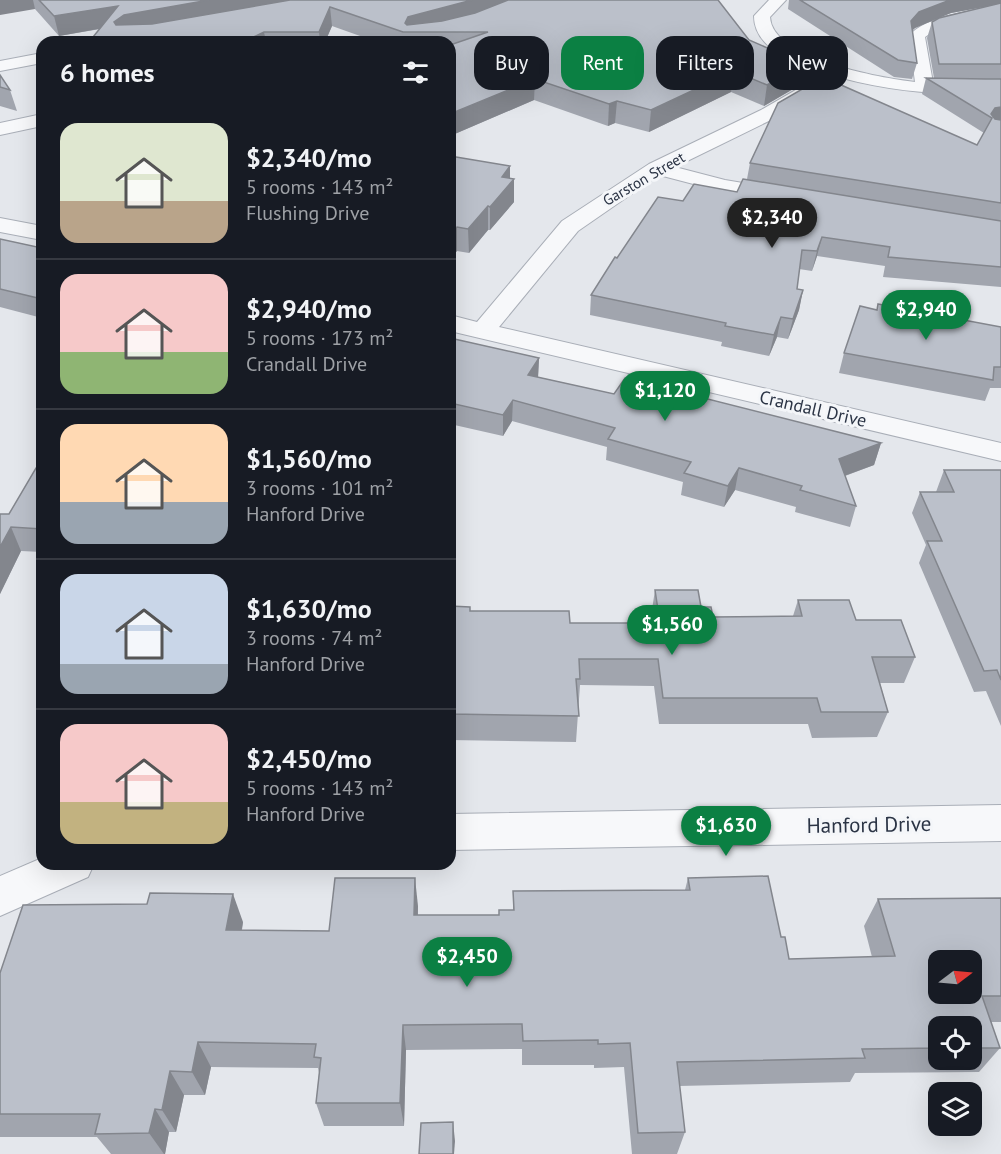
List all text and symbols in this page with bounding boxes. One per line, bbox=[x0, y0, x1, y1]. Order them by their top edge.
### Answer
chip: Buy bbox=[474, 36, 549, 90]
chip: Rent bbox=[561, 36, 644, 90]
chip: Filters bbox=[656, 36, 754, 90]
chip: New bbox=[766, 36, 848, 90]
text: 6 homes bbox=[60, 56, 155, 89]
icon: filters bbox=[399, 56, 432, 89]
text: $2,340/mo bbox=[246, 141, 372, 174]
icon: home bbox=[108, 147, 180, 219]
street label: Garston Street bbox=[599, 147, 688, 210]
text: 5 rooms · 143 m² bbox=[246, 174, 393, 200]
pin: $2,340 bbox=[723, 198, 821, 249]
text: Flushing Drive bbox=[246, 200, 370, 226]
text: $2,340 bbox=[741, 204, 803, 230]
pin: $2,940 bbox=[877, 290, 975, 341]
text: $2,940/mo bbox=[246, 292, 372, 325]
text: $2,940 bbox=[895, 296, 957, 322]
icon: home bbox=[108, 298, 180, 370]
text: 5 rooms · 173 m² bbox=[246, 325, 393, 351]
text: Crandall Drive bbox=[246, 351, 367, 377]
pin: $1,120 bbox=[616, 371, 714, 422]
text: $1,120 bbox=[634, 377, 696, 403]
street label: Crandall Drive bbox=[757, 385, 869, 432]
text: $1,560/mo bbox=[246, 442, 372, 475]
icon: home bbox=[108, 448, 180, 520]
text: 3 rooms · 101 m² bbox=[246, 475, 393, 501]
text: Hanford Drive bbox=[246, 501, 365, 527]
text: $1,630/mo bbox=[246, 592, 372, 625]
icon: home bbox=[108, 598, 180, 670]
pin: $1,560 bbox=[623, 605, 721, 656]
text: $1,560 bbox=[641, 611, 703, 637]
text: 3 rooms · 74 m² bbox=[246, 625, 382, 651]
text: Hanford Drive bbox=[246, 651, 365, 677]
text: $2,450/mo bbox=[246, 742, 372, 775]
icon: home bbox=[108, 748, 180, 820]
text: 5 rooms · 143 m² bbox=[246, 775, 393, 801]
text: Hanford Drive bbox=[246, 801, 365, 827]
pin: $1,630 bbox=[677, 806, 775, 857]
street label: Hanford Drive bbox=[806, 810, 932, 839]
text: $1,630 bbox=[695, 812, 757, 838]
pin: $2,450 bbox=[418, 937, 516, 988]
text: $2,450 bbox=[436, 943, 498, 969]
north arrow bbox=[928, 950, 982, 1004]
map controls bbox=[928, 950, 982, 1136]
button: locate bbox=[928, 1016, 982, 1070]
button: layers bbox=[928, 1082, 982, 1136]

